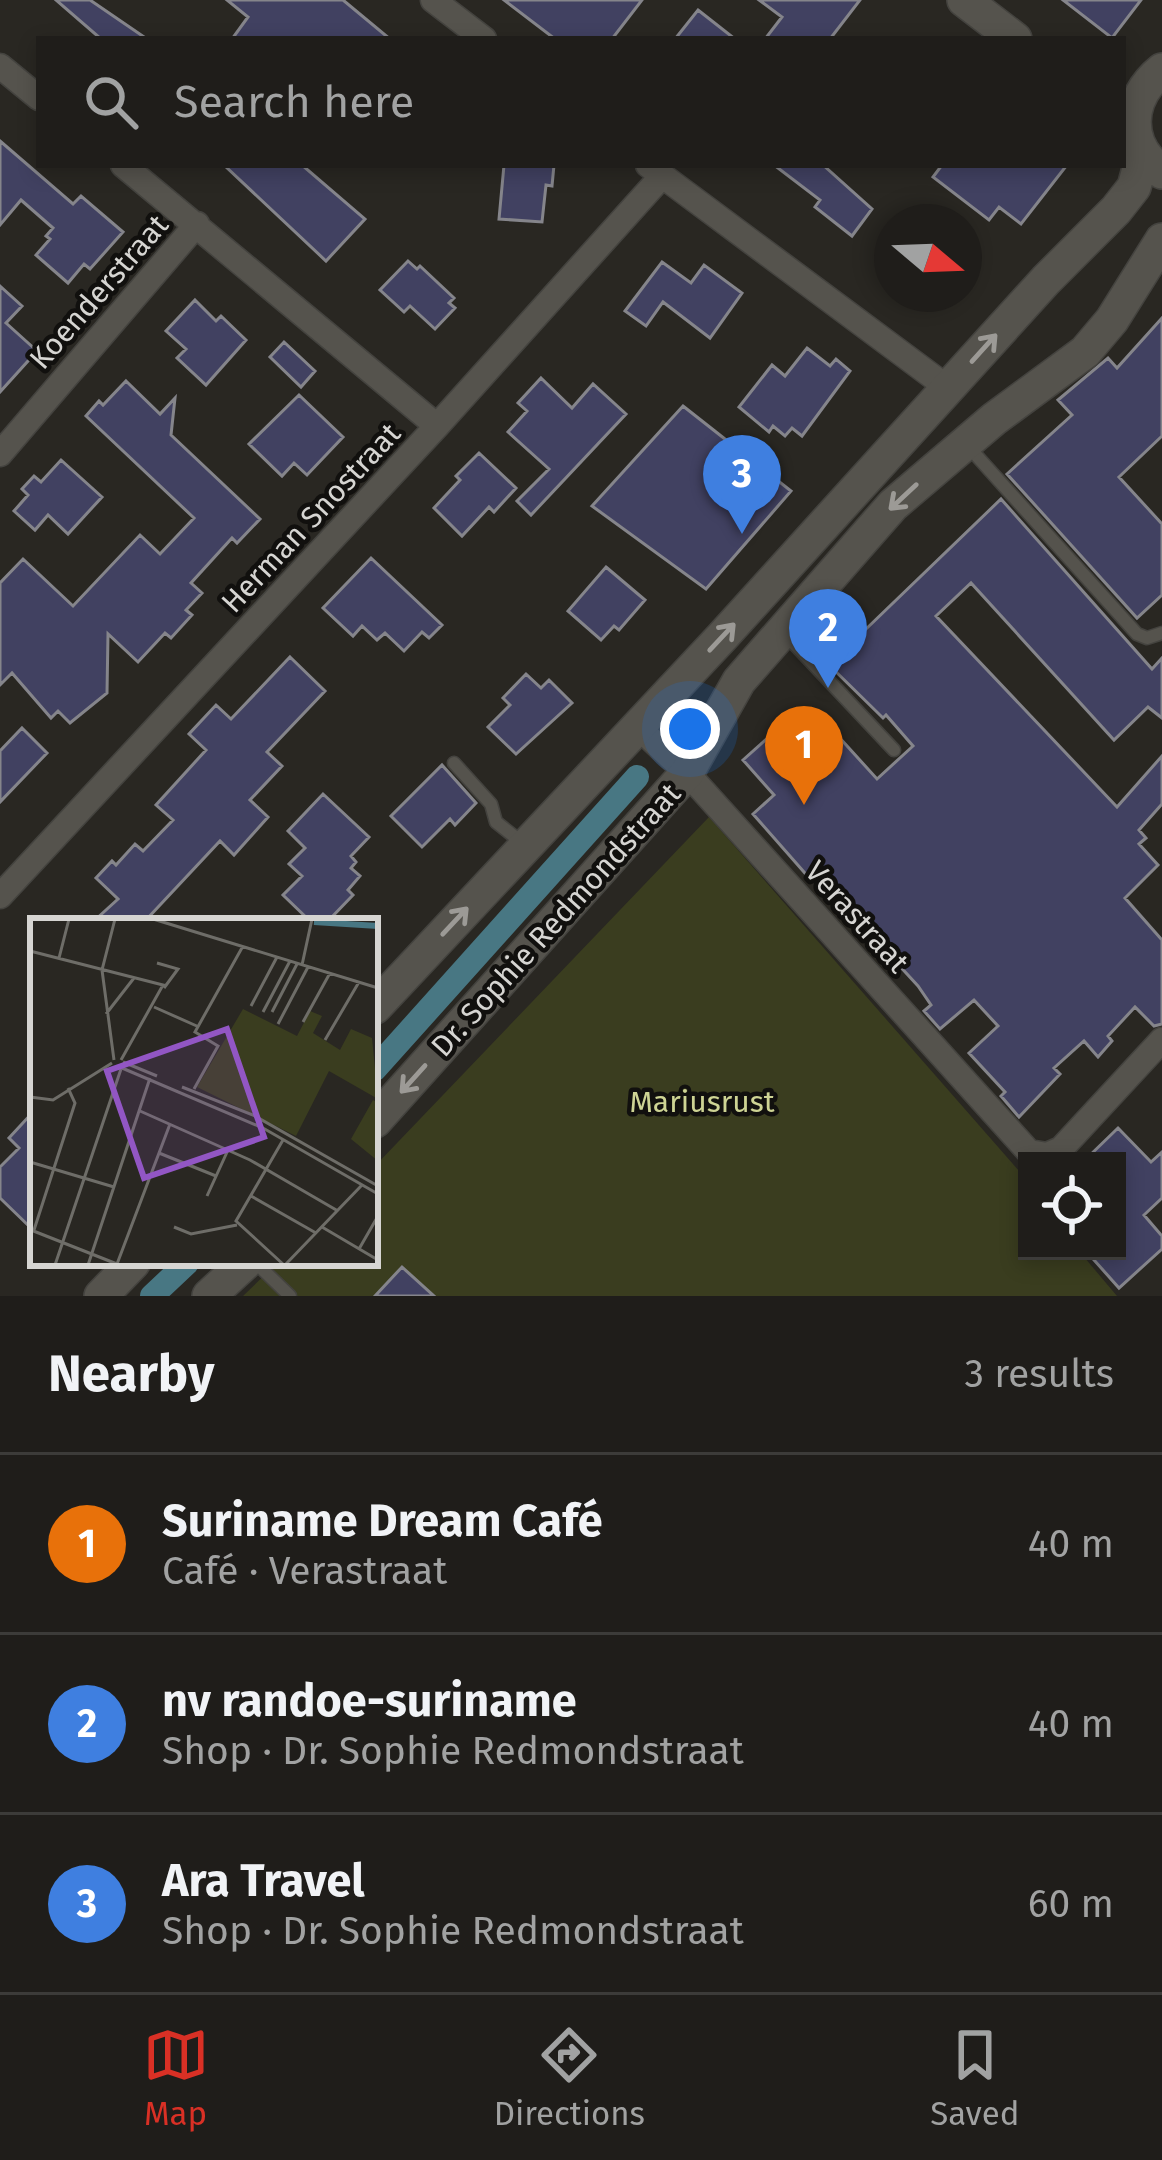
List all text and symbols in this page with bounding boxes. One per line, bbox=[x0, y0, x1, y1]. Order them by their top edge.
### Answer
search box bbox=[36, 36, 1126, 168]
icon: search bbox=[78, 69, 144, 135]
text: Search here bbox=[174, 75, 414, 129]
north arrow bbox=[874, 204, 982, 312]
street label: Koenderstraat bbox=[22, 207, 176, 377]
one-way arrow bbox=[970, 333, 997, 364]
street label: Herman Snostraat bbox=[214, 416, 408, 620]
pin: 3 bbox=[703, 435, 781, 534]
one-way arrow bbox=[889, 482, 919, 511]
pin: 2 bbox=[789, 589, 867, 688]
one-way arrow bbox=[707, 623, 735, 652]
your location bbox=[660, 699, 720, 759]
pin: 1 bbox=[765, 706, 843, 805]
street label: Dr. Sophie Redmondstraat bbox=[424, 776, 688, 1064]
street label: Verastraat bbox=[798, 854, 916, 980]
one-way arrow bbox=[441, 907, 468, 937]
inset map bbox=[30, 918, 378, 1266]
one-way arrow bbox=[400, 1063, 427, 1094]
park label: Mariusrust bbox=[629, 1084, 775, 1120]
map controls bbox=[1018, 1152, 1126, 1260]
button: locate bbox=[1018, 1152, 1126, 1260]
text: Nearby bbox=[48, 1343, 214, 1405]
text: 3 results bbox=[964, 1351, 1114, 1397]
text: Suriname Dream Café bbox=[162, 1494, 603, 1548]
text: 1 bbox=[78, 1521, 96, 1567]
text: 40 m bbox=[1028, 1521, 1114, 1567]
text: Café · Verastraat bbox=[162, 1548, 447, 1594]
text: nv randoe-suriname bbox=[162, 1674, 577, 1728]
text: 2 bbox=[77, 1701, 97, 1747]
text: 40 m bbox=[1028, 1701, 1114, 1747]
text: Shop · Dr. Sophie Redmondstraat bbox=[162, 1728, 744, 1774]
text: Ara Travel bbox=[162, 1854, 365, 1908]
text: 3 bbox=[77, 1881, 97, 1927]
text: 60 m bbox=[1028, 1881, 1114, 1927]
text: Shop · Dr. Sophie Redmondstraat bbox=[162, 1908, 744, 1954]
tab: Map bbox=[143, 2022, 209, 2134]
tab: Directions bbox=[494, 2022, 645, 2134]
tab: Saved bbox=[930, 2022, 1019, 2134]

